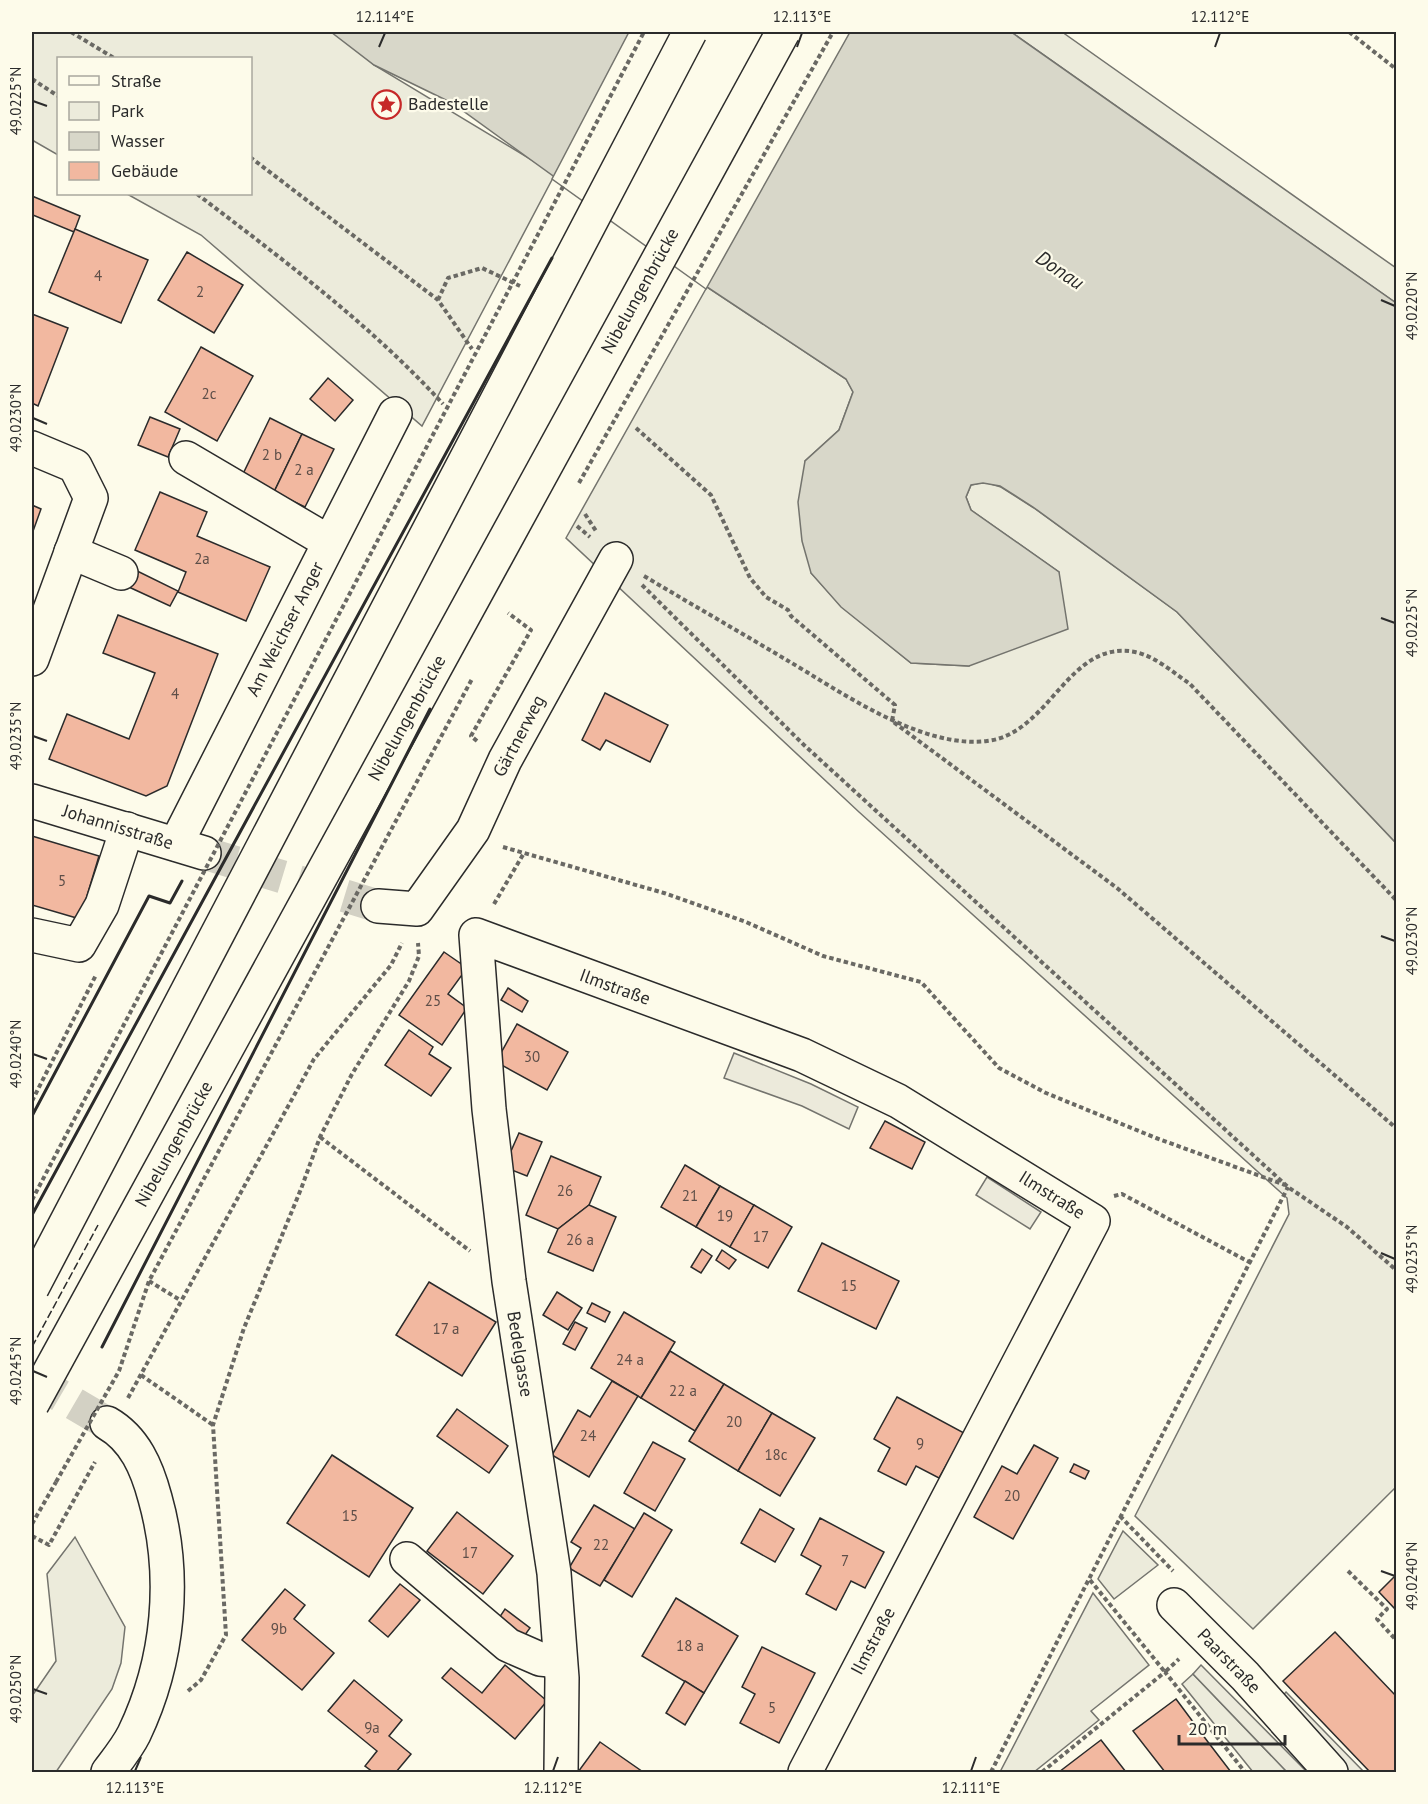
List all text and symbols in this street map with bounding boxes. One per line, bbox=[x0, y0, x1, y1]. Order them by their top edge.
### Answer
text: 12.114°E bbox=[356, 7, 414, 26]
text: 12.113°E bbox=[773, 7, 831, 26]
text: 12.112°E bbox=[1191, 7, 1249, 26]
legend bbox=[57, 57, 252, 195]
text: 49.0225°N bbox=[6, 67, 25, 135]
text: Straße bbox=[111, 69, 162, 92]
place icon: Badestelle bbox=[371, 88, 403, 120]
place label: Badestelle bbox=[408, 92, 489, 115]
text: Park bbox=[111, 99, 144, 122]
text: Wasser bbox=[111, 129, 165, 152]
text: Gebäude bbox=[111, 159, 178, 182]
street label: Nibelungenbrücke bbox=[595, 224, 684, 358]
water label: Donau bbox=[1031, 244, 1089, 296]
house number: 4 bbox=[94, 266, 102, 285]
text: 49.0220°N bbox=[1402, 272, 1421, 340]
house number: 2 bbox=[196, 282, 204, 301]
text: 49.0230°N bbox=[6, 384, 25, 452]
house number: 2c bbox=[202, 384, 217, 403]
house number: 2 b bbox=[262, 445, 282, 464]
house number: 2 a bbox=[294, 460, 314, 479]
house number: 2a bbox=[194, 549, 210, 568]
street label: Am Weichser Anger bbox=[241, 558, 328, 700]
text: 49.0225°N bbox=[1402, 589, 1421, 657]
street label: Nibelungenbrücke bbox=[362, 651, 451, 785]
house number: 4 bbox=[171, 684, 179, 703]
street label: Gärtnerweg bbox=[487, 691, 550, 781]
text: 49.0235°N bbox=[6, 702, 25, 770]
street label: Johannisstraße bbox=[59, 799, 176, 854]
house number: 5 bbox=[58, 871, 66, 890]
text: 49.0230°N bbox=[1402, 907, 1421, 975]
street label: Ilmstraße bbox=[577, 963, 654, 1010]
house number: 25 bbox=[425, 991, 441, 1010]
text: 49.0240°N bbox=[6, 1020, 25, 1088]
house number: 30 bbox=[524, 1047, 540, 1066]
street label: Nibelungenbrücke bbox=[129, 1077, 218, 1211]
street label: Ilmstraße bbox=[1015, 1165, 1090, 1224]
house number: 26 bbox=[557, 1181, 573, 1200]
house number: 21 bbox=[682, 1186, 698, 1205]
house number: 19 bbox=[717, 1206, 733, 1225]
text: 49.0235°N bbox=[1402, 1225, 1421, 1293]
house number: 17 bbox=[753, 1227, 769, 1246]
house number: 26 a bbox=[566, 1230, 594, 1249]
house number: 15 bbox=[841, 1276, 857, 1295]
street label: Bedelgasse bbox=[502, 1309, 539, 1399]
house number: 17 a bbox=[433, 1319, 460, 1338]
text: 49.0245°N bbox=[6, 1337, 25, 1405]
house number: 24 a bbox=[616, 1350, 644, 1369]
house number: 22 a bbox=[669, 1381, 697, 1400]
house number: 20 bbox=[726, 1412, 742, 1431]
house number: 24 bbox=[580, 1426, 596, 1445]
house number: 9 bbox=[916, 1434, 924, 1453]
house number: 18c bbox=[764, 1445, 788, 1464]
house number: 20 bbox=[1004, 1486, 1020, 1505]
house number: 15 bbox=[342, 1506, 358, 1525]
house number: 22 bbox=[593, 1535, 609, 1554]
text: 49.0240°N bbox=[1402, 1542, 1421, 1610]
house number: 17 bbox=[462, 1543, 478, 1562]
house number: 7 bbox=[841, 1551, 849, 1570]
street label: Ilmstraße bbox=[845, 1603, 900, 1679]
house number: 9b bbox=[271, 1619, 287, 1638]
street label: Paarstraße bbox=[1193, 1623, 1266, 1698]
house number: 18 a bbox=[676, 1636, 704, 1655]
text: 49.0250°N bbox=[6, 1655, 25, 1723]
house number: 5 bbox=[768, 1698, 776, 1717]
scale bar bbox=[1179, 1708, 1286, 1746]
text: 20 m bbox=[1188, 1717, 1227, 1740]
house number: 9a bbox=[364, 1718, 380, 1737]
text: 12.113°E bbox=[106, 1778, 164, 1797]
text: 12.112°E bbox=[524, 1778, 582, 1797]
text: 12.111°E bbox=[942, 1778, 1000, 1797]

